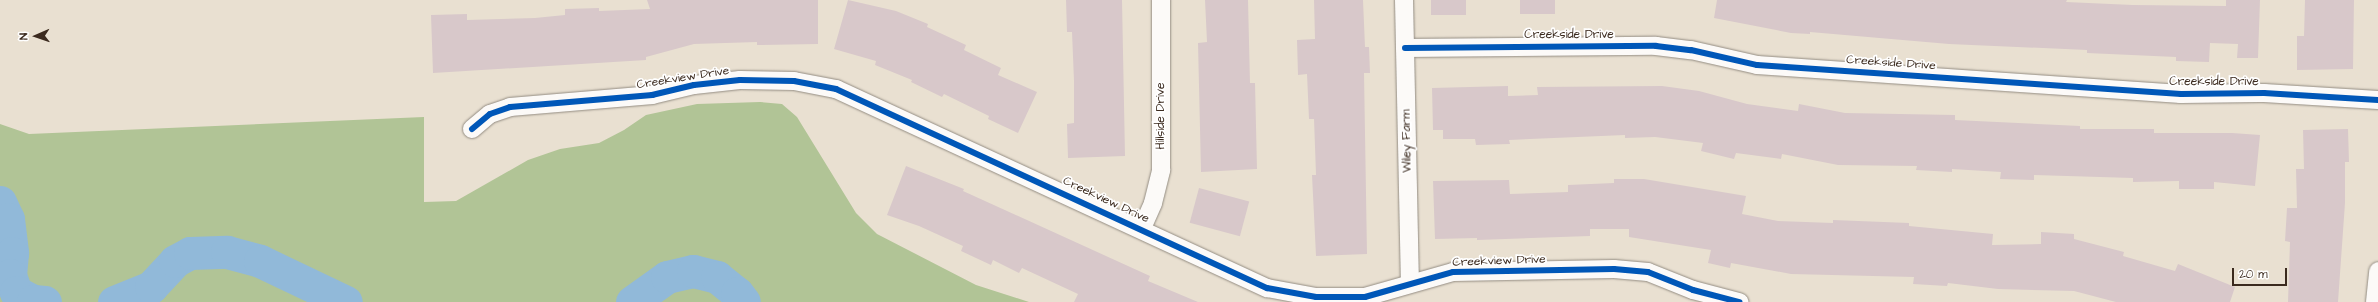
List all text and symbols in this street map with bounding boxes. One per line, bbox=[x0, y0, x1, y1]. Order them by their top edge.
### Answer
north arrow bbox=[16, 16, 56, 56]
street label: Creekside Drive bbox=[1524, 28, 1614, 42]
text: N bbox=[16, 33, 31, 40]
street label: Creekside Drive bbox=[1846, 53, 1936, 73]
street label: Creekview Drive bbox=[636, 64, 730, 92]
street label: Creekside Drive bbox=[2169, 75, 2259, 89]
street label: Hillside Drive bbox=[1154, 82, 1168, 150]
street label: Wiley Farm bbox=[1399, 109, 1415, 173]
street label: Creekview Drive bbox=[1061, 174, 1151, 226]
street label: Creekview Drive bbox=[1452, 252, 1546, 270]
scale bar bbox=[2234, 260, 2289, 286]
text: 20 m bbox=[2239, 266, 2268, 283]

